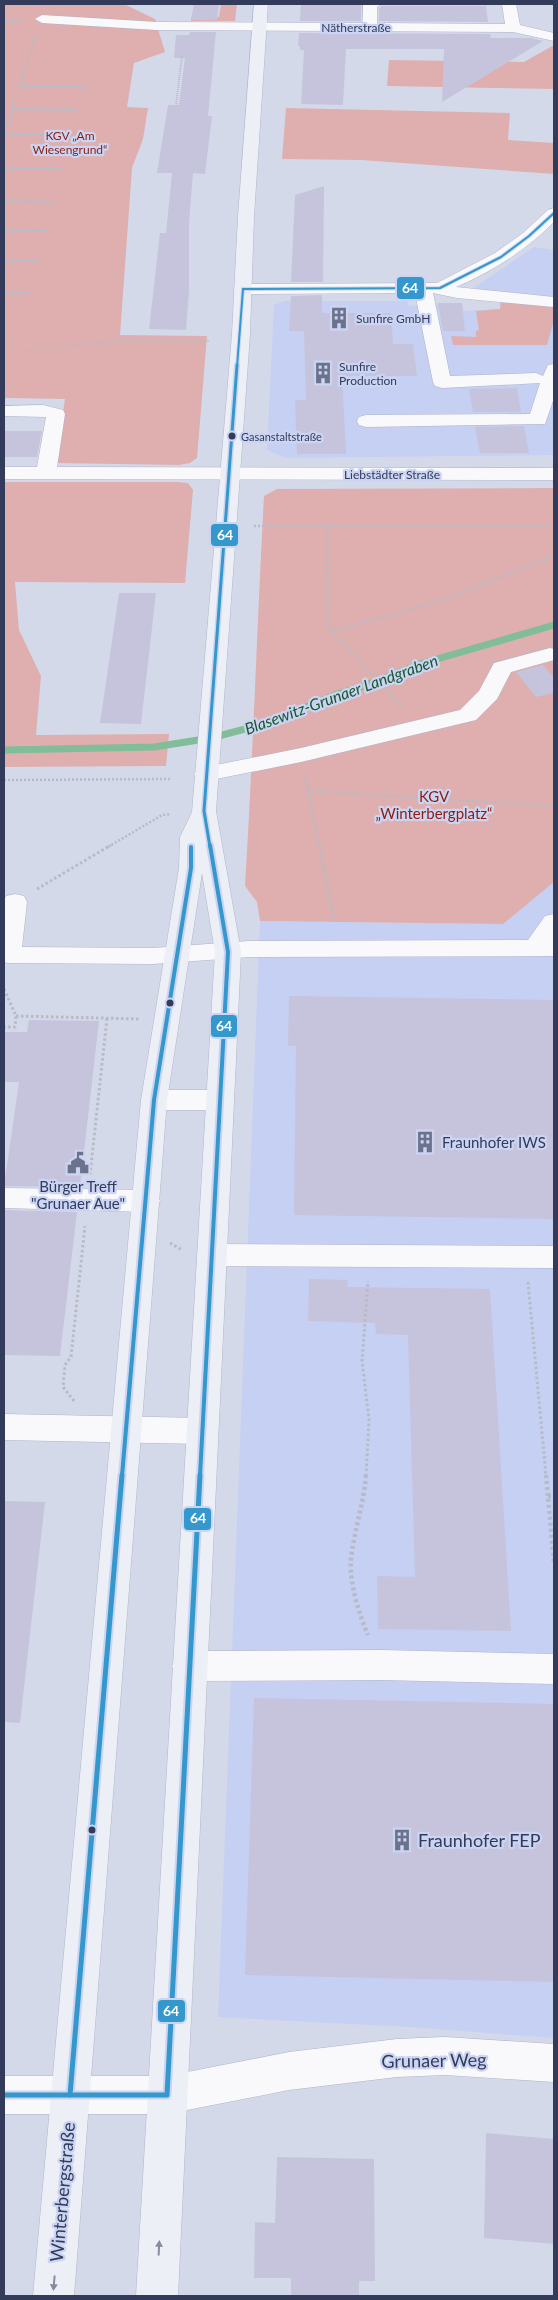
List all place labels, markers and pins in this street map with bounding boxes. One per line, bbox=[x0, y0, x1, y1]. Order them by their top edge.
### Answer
building icon: Sunfire GmbH bbox=[326, 305, 352, 331]
place label: Sunfire GmbH bbox=[356, 311, 430, 326]
place label: Sunfire Production bbox=[339, 359, 397, 388]
building icon: Sunfire Production bbox=[310, 360, 336, 386]
place label: Gasanstaltstraße bbox=[241, 430, 322, 443]
marker: Gasanstaltstraße bbox=[227, 431, 237, 441]
unlabelled marker bbox=[165, 998, 175, 1008]
building icon: Fraunhofer IWS bbox=[412, 1129, 438, 1155]
place label: Fraunhofer IWS bbox=[442, 1133, 546, 1151]
public building icon: Bürger Treff "Grunaer Aue" bbox=[65, 1150, 91, 1176]
place label: Bürger Treff "Grunaer Aue" bbox=[31, 1177, 125, 1212]
unlabelled marker bbox=[87, 1825, 97, 1835]
building icon: Fraunhofer FEP bbox=[389, 1827, 415, 1853]
place label: Fraunhofer FEP bbox=[418, 1829, 541, 1851]

